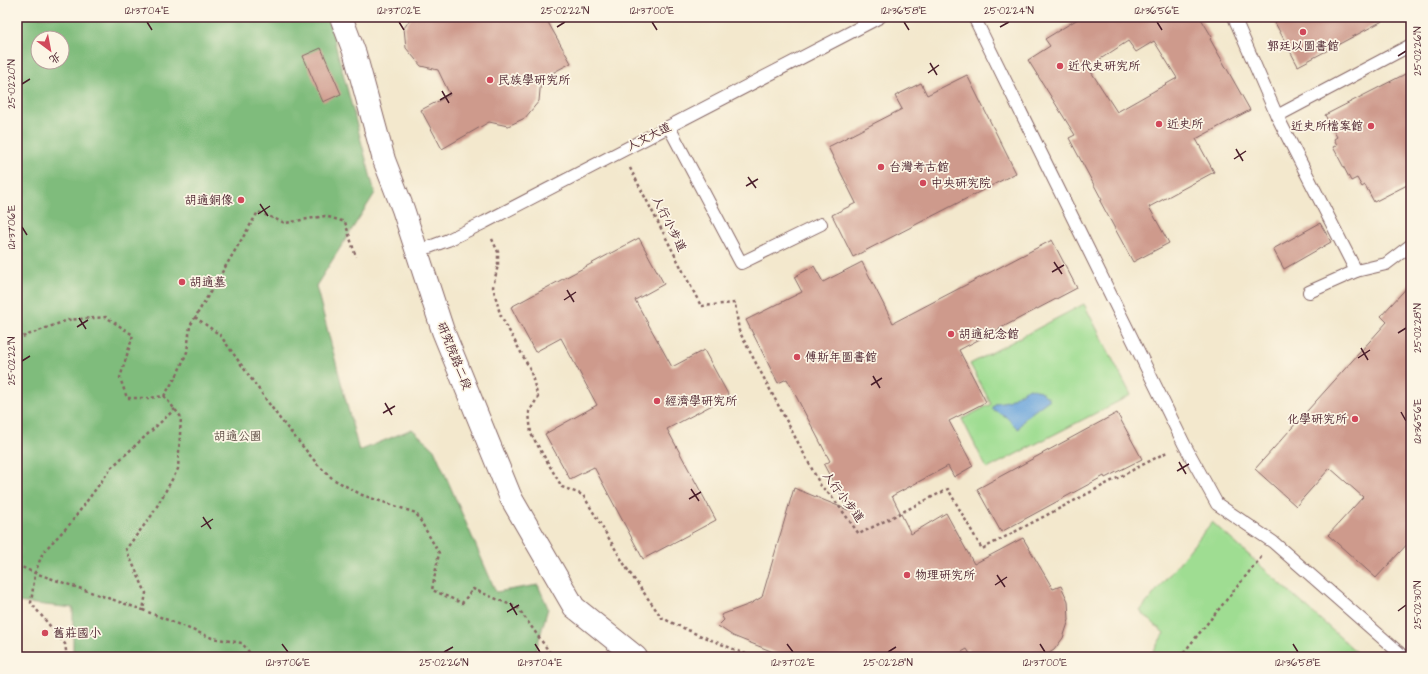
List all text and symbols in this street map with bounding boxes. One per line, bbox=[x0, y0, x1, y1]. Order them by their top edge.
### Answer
text: 121°37'04"E bbox=[125, 4, 169, 18]
text: 121°37'02"E bbox=[377, 4, 421, 18]
text: 25°02'22"N bbox=[541, 4, 589, 18]
text: 121°37'00"E bbox=[630, 4, 674, 18]
text: 121°36'58"E bbox=[881, 4, 927, 18]
text: 25°02'24"N bbox=[984, 4, 1034, 18]
text: 121°36'56"E bbox=[1134, 4, 1180, 18]
text: 25°02'26"N bbox=[1411, 26, 1425, 76]
marker: 郭廷以圖書館 bbox=[1298, 27, 1308, 37]
north arrow bbox=[30, 30, 70, 70]
place label: 郭廷以圖書館 bbox=[1267, 38, 1339, 55]
text: 北 bbox=[46, 49, 64, 67]
place label: 近代史研究所 bbox=[1068, 58, 1141, 75]
text: 25°02'20"N bbox=[5, 59, 19, 109]
marker: 近代史研究所 bbox=[1055, 61, 1065, 71]
place label: 民族學研究所 bbox=[498, 72, 571, 89]
marker: 民族學研究所 bbox=[485, 75, 495, 85]
place label: 近史所 bbox=[1167, 116, 1204, 133]
place label: 近史所檔案館 bbox=[1291, 118, 1363, 135]
street label: 人文大道 bbox=[624, 119, 674, 155]
marker: 近史所 bbox=[1154, 119, 1164, 129]
marker: 近史所檔案館 bbox=[1366, 121, 1376, 131]
place label: 台灣考古館 bbox=[889, 159, 949, 176]
marker: 台灣考古館 bbox=[876, 162, 886, 172]
place label: 中央研究院 bbox=[931, 175, 991, 192]
marker: 中央研究院 bbox=[918, 178, 928, 188]
place label: 胡適銅像 bbox=[184, 192, 233, 209]
street label: 人行小步道 bbox=[648, 193, 690, 255]
marker: 胡適銅像 bbox=[236, 195, 246, 205]
text: 121°37'06"E bbox=[5, 205, 19, 249]
place label: 胡適墓 bbox=[189, 274, 226, 291]
marker: 胡適墓 bbox=[177, 277, 187, 287]
text: 25°02'28"N bbox=[1411, 303, 1425, 353]
street label: 研究院路二段 bbox=[433, 319, 475, 393]
place label: 胡適紀念館 bbox=[958, 326, 1019, 343]
marker: 胡適紀念館 bbox=[946, 329, 956, 339]
text: 25°02'22"N bbox=[5, 337, 19, 385]
place label: 傅斯年圖書館 bbox=[805, 349, 877, 366]
marker: 傅斯年圖書館 bbox=[792, 352, 802, 362]
place label: 經濟學研究所 bbox=[665, 393, 738, 410]
marker: 經濟學研究所 bbox=[652, 396, 662, 406]
text: 121°36'56"E bbox=[1411, 398, 1425, 444]
place label: 化學研究所 bbox=[1287, 411, 1348, 428]
marker: 化學研究所 bbox=[1350, 414, 1360, 424]
park label: 胡適公園 bbox=[213, 428, 262, 445]
street label: 人行小步道 bbox=[818, 468, 868, 526]
place label: 物理研究所 bbox=[915, 567, 976, 584]
marker: 物理研究所 bbox=[902, 570, 912, 580]
text: 25°02'30"N bbox=[1411, 581, 1425, 629]
place label: 舊莊國小 bbox=[53, 625, 101, 642]
marker: 舊莊國小 bbox=[40, 628, 50, 638]
text: 121°37'06"E bbox=[266, 656, 310, 670]
text: 25°02'26"N bbox=[419, 656, 469, 670]
text: 121°37'04"E bbox=[518, 656, 562, 670]
text: 121°37'02"E bbox=[771, 656, 815, 670]
text: 25°02'28"N bbox=[863, 656, 913, 670]
text: 121°37'00"E bbox=[1023, 656, 1067, 670]
text: 121°36'58"E bbox=[1275, 656, 1321, 670]

